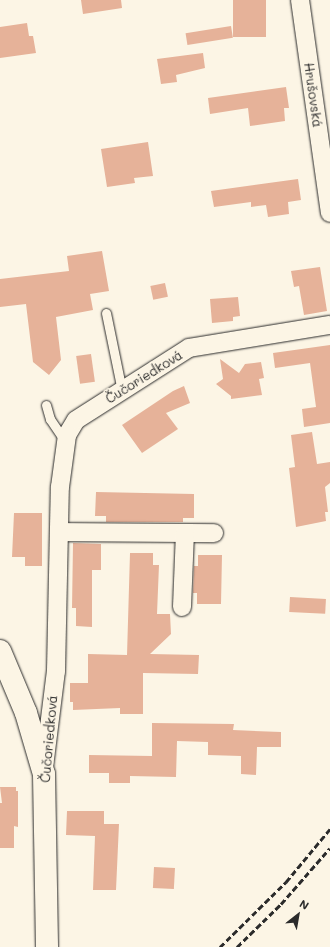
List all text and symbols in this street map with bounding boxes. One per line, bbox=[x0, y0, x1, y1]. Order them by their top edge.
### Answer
street label: Hrušovská bbox=[301, 62, 325, 128]
street label: Čučoriedková bbox=[103, 347, 185, 407]
street label: Čučoriedková bbox=[37, 695, 61, 783]
north arrow bbox=[278, 895, 318, 935]
text: N bbox=[297, 896, 312, 913]

